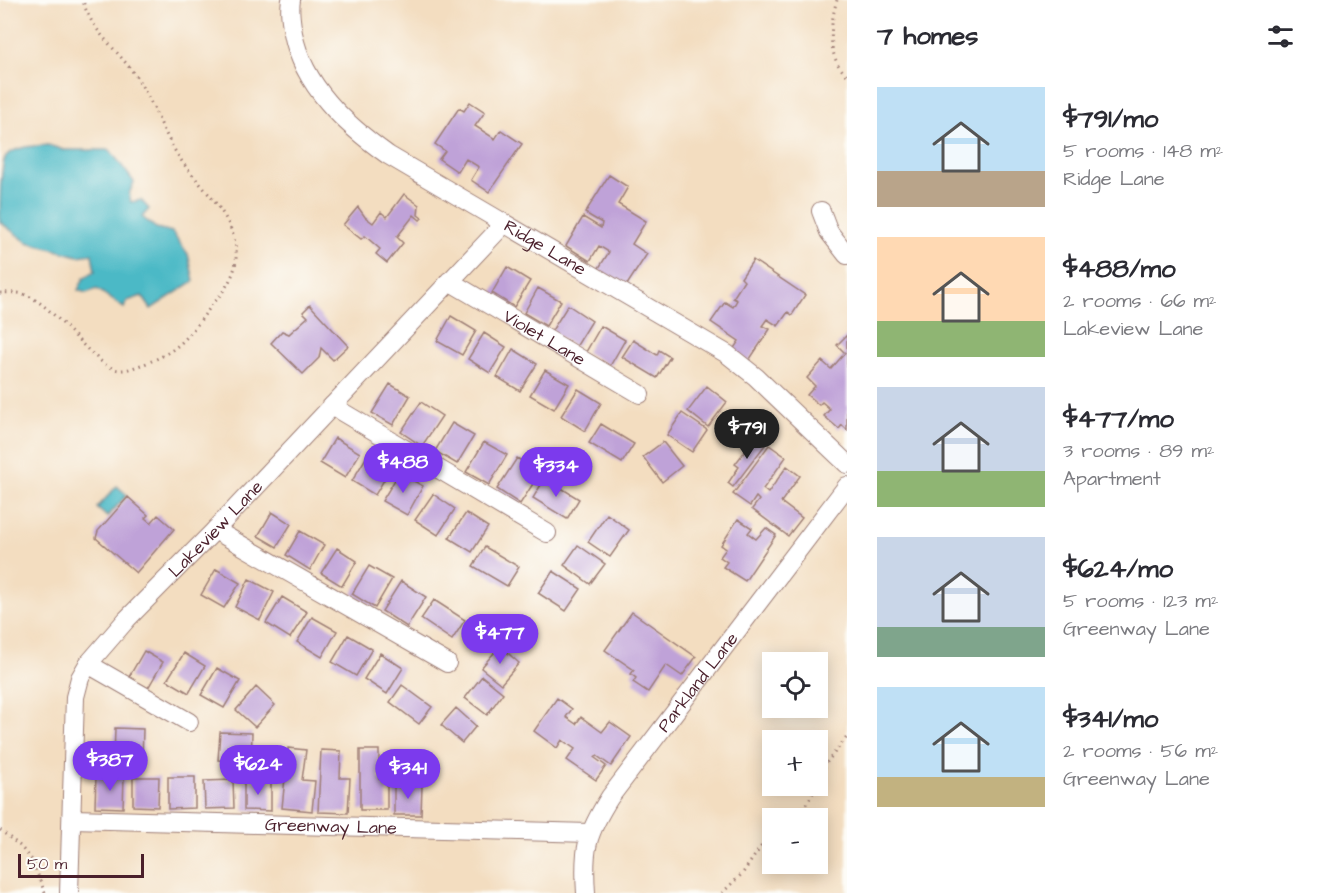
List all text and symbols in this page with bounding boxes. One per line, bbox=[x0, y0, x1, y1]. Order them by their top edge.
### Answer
text: 7 homes bbox=[877, 18, 978, 54]
icon: filters bbox=[1264, 20, 1297, 53]
text: $791/mo bbox=[1063, 101, 1158, 137]
icon: home bbox=[925, 111, 997, 183]
text: 5 rooms · 148 m² bbox=[1063, 137, 1223, 165]
text: Ridge Lane bbox=[1063, 165, 1165, 193]
street label: Ridge Lane bbox=[499, 214, 591, 282]
text: $488/mo bbox=[1063, 251, 1176, 287]
icon: home bbox=[925, 261, 997, 333]
text: 2 rooms · 66 m² bbox=[1063, 287, 1217, 315]
street label: Violet Lane bbox=[498, 304, 590, 372]
text: Lakeview Lane bbox=[1063, 315, 1203, 343]
text: $477/mo bbox=[1063, 401, 1174, 437]
pin: $791 bbox=[711, 409, 783, 460]
icon: home bbox=[925, 411, 997, 483]
text: $791 bbox=[728, 414, 766, 442]
text: 3 rooms · 89 m² bbox=[1063, 437, 1215, 465]
pin: $488 bbox=[367, 443, 439, 494]
pin: $334 bbox=[520, 447, 592, 498]
text: $488 bbox=[378, 448, 428, 476]
text: $334 bbox=[533, 452, 579, 480]
text: Apartment bbox=[1063, 465, 1161, 493]
street label: Lakeview Lane bbox=[163, 475, 269, 583]
text: $624/mo bbox=[1063, 551, 1173, 587]
icon: home bbox=[925, 561, 997, 633]
text: 5 rooms · 123 m² bbox=[1063, 587, 1218, 615]
pin: $477 bbox=[464, 614, 536, 665]
text: Greenway Lane bbox=[1063, 615, 1210, 643]
text: $477 bbox=[475, 619, 525, 647]
street label: Parkland Lane bbox=[652, 627, 744, 737]
map controls bbox=[762, 652, 828, 874]
button: locate bbox=[762, 652, 828, 718]
text: $341/mo bbox=[1063, 701, 1158, 737]
icon: home bbox=[925, 711, 997, 783]
button: + bbox=[762, 730, 828, 796]
text: 2 rooms · 56 m² bbox=[1063, 737, 1218, 765]
pin: $387 bbox=[74, 741, 146, 792]
pin: $624 bbox=[222, 745, 294, 796]
text: $387 bbox=[87, 746, 133, 774]
pin: $341 bbox=[372, 749, 444, 800]
text: $624 bbox=[234, 750, 282, 778]
text: $341 bbox=[389, 754, 427, 782]
text: Greenway Lane bbox=[1063, 765, 1210, 793]
button: − bbox=[762, 808, 828, 874]
street label: Greenway Lane bbox=[265, 812, 398, 841]
scale bar bbox=[18, 851, 144, 878]
text: 50 m bbox=[27, 853, 67, 875]

